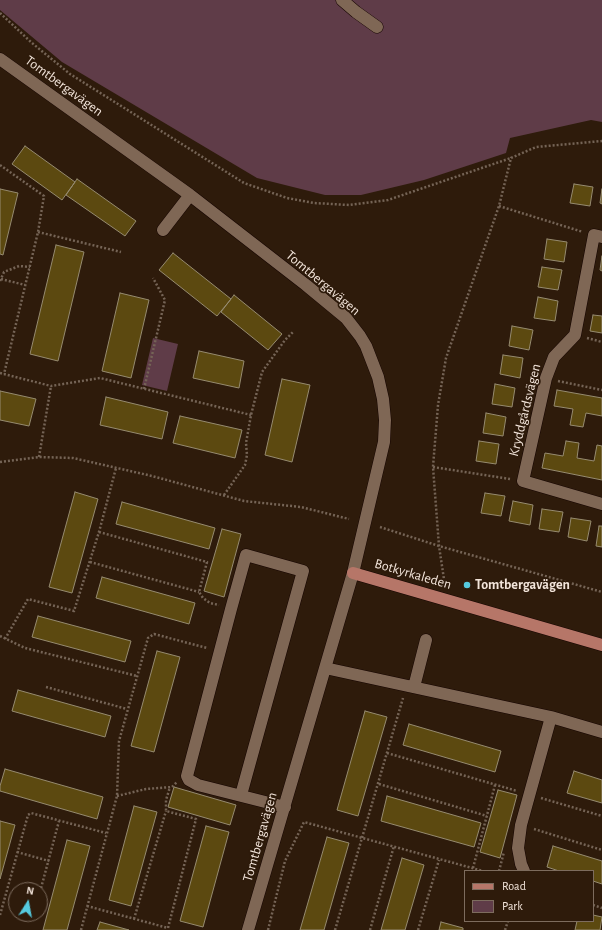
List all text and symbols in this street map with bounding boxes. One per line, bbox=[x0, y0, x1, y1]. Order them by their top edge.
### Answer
street label: Tomtbergavägen bbox=[22, 52, 106, 120]
street label: Tomtbergavägen bbox=[282, 247, 364, 319]
street label: Kryddgårdsvägen bbox=[505, 362, 545, 458]
street label: Botkyrkaleden bbox=[373, 555, 453, 593]
place label: Tomtbergavägen bbox=[475, 577, 570, 593]
marker: Tomtbergavägen bbox=[462, 580, 472, 590]
street label: Tomtbergavägen bbox=[239, 790, 281, 884]
legend bbox=[464, 870, 594, 922]
text: Road bbox=[502, 880, 526, 892]
north arrow bbox=[8, 882, 48, 922]
text: N bbox=[25, 885, 35, 897]
text: Park bbox=[502, 900, 523, 912]

